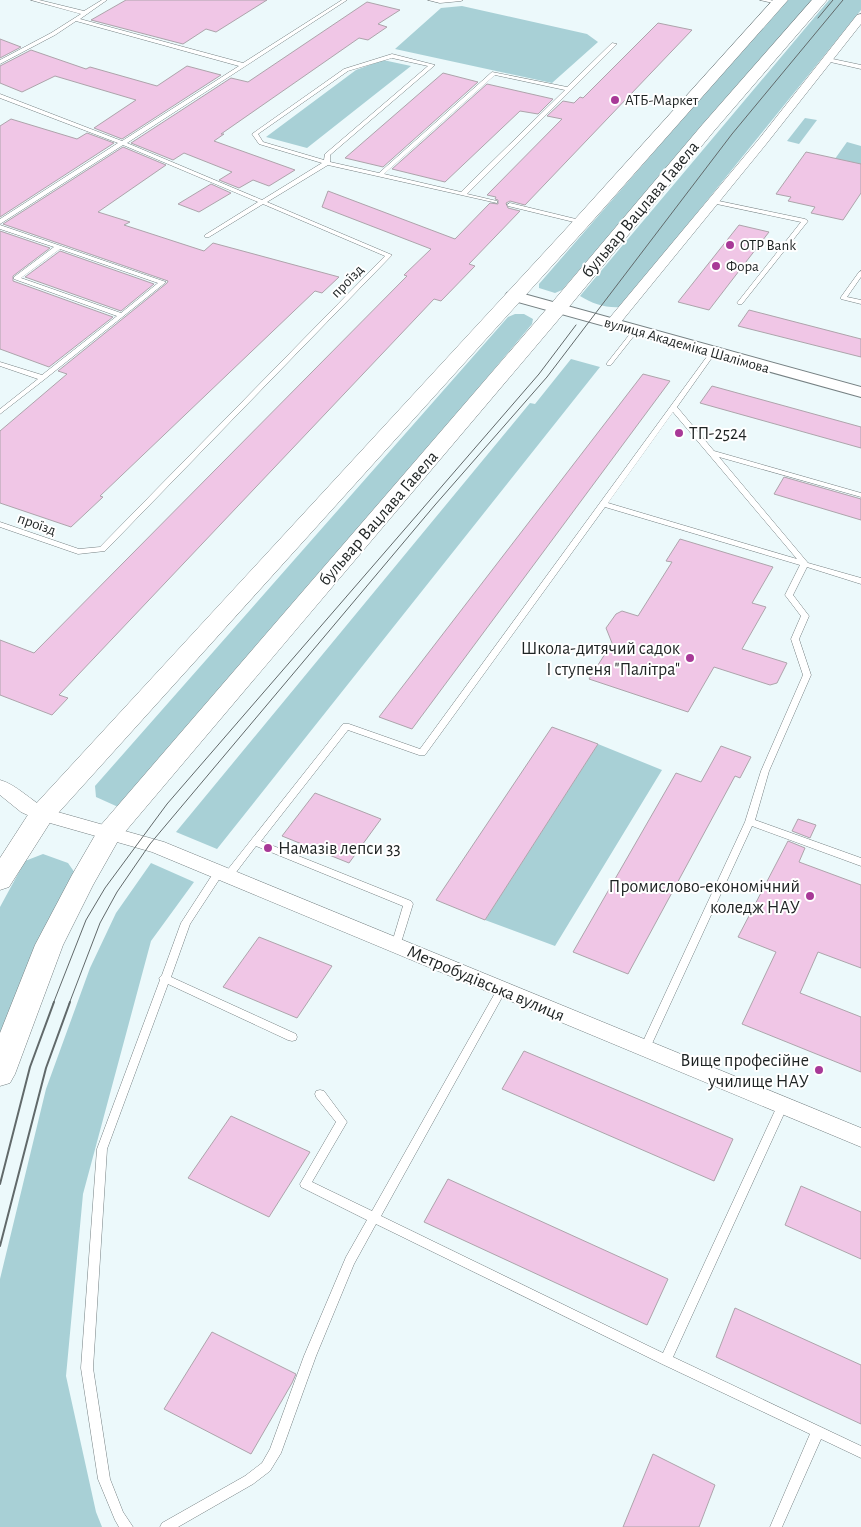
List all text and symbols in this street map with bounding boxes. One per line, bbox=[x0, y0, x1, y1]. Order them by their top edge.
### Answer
place label: АТБ-Маркет bbox=[625, 93, 699, 108]
marker: АТБ-Маркет bbox=[609, 94, 621, 106]
street label: бульвар Вацлава Гавела bbox=[578, 137, 703, 281]
place label: OTP Bank bbox=[740, 238, 796, 253]
marker: OTP Bank bbox=[724, 239, 736, 251]
place label: Фора bbox=[726, 259, 759, 274]
marker: Фора bbox=[710, 260, 722, 272]
street label: проїзд bbox=[328, 262, 367, 301]
street label: вулиця Академіка Шалімова bbox=[603, 315, 771, 376]
place label: ТП-2524 bbox=[689, 425, 747, 443]
marker: ТП-2524 bbox=[673, 427, 685, 439]
street label: бульвар Вацлава Гавела bbox=[315, 447, 442, 589]
street label: проїзд bbox=[16, 511, 58, 538]
place label: Школа-дитячий садок І ступеня "Палітра" bbox=[521, 640, 681, 679]
marker: Школа-дитячий садок І ступеня "Палітра" bbox=[684, 652, 696, 664]
place label: Намазів лепси 33 bbox=[278, 840, 401, 858]
marker: Намазів лепси 33 bbox=[262, 842, 274, 854]
place label: Промислово-економічний коледж НАУ bbox=[608, 878, 800, 917]
marker: Промислово-економічний коледж НАУ bbox=[804, 890, 816, 902]
street label: Метробудівська вулиця bbox=[404, 942, 567, 1025]
place label: Вище професійне училище НАУ bbox=[680, 1052, 809, 1091]
marker: Вище професійне училище НАУ bbox=[813, 1064, 825, 1076]

